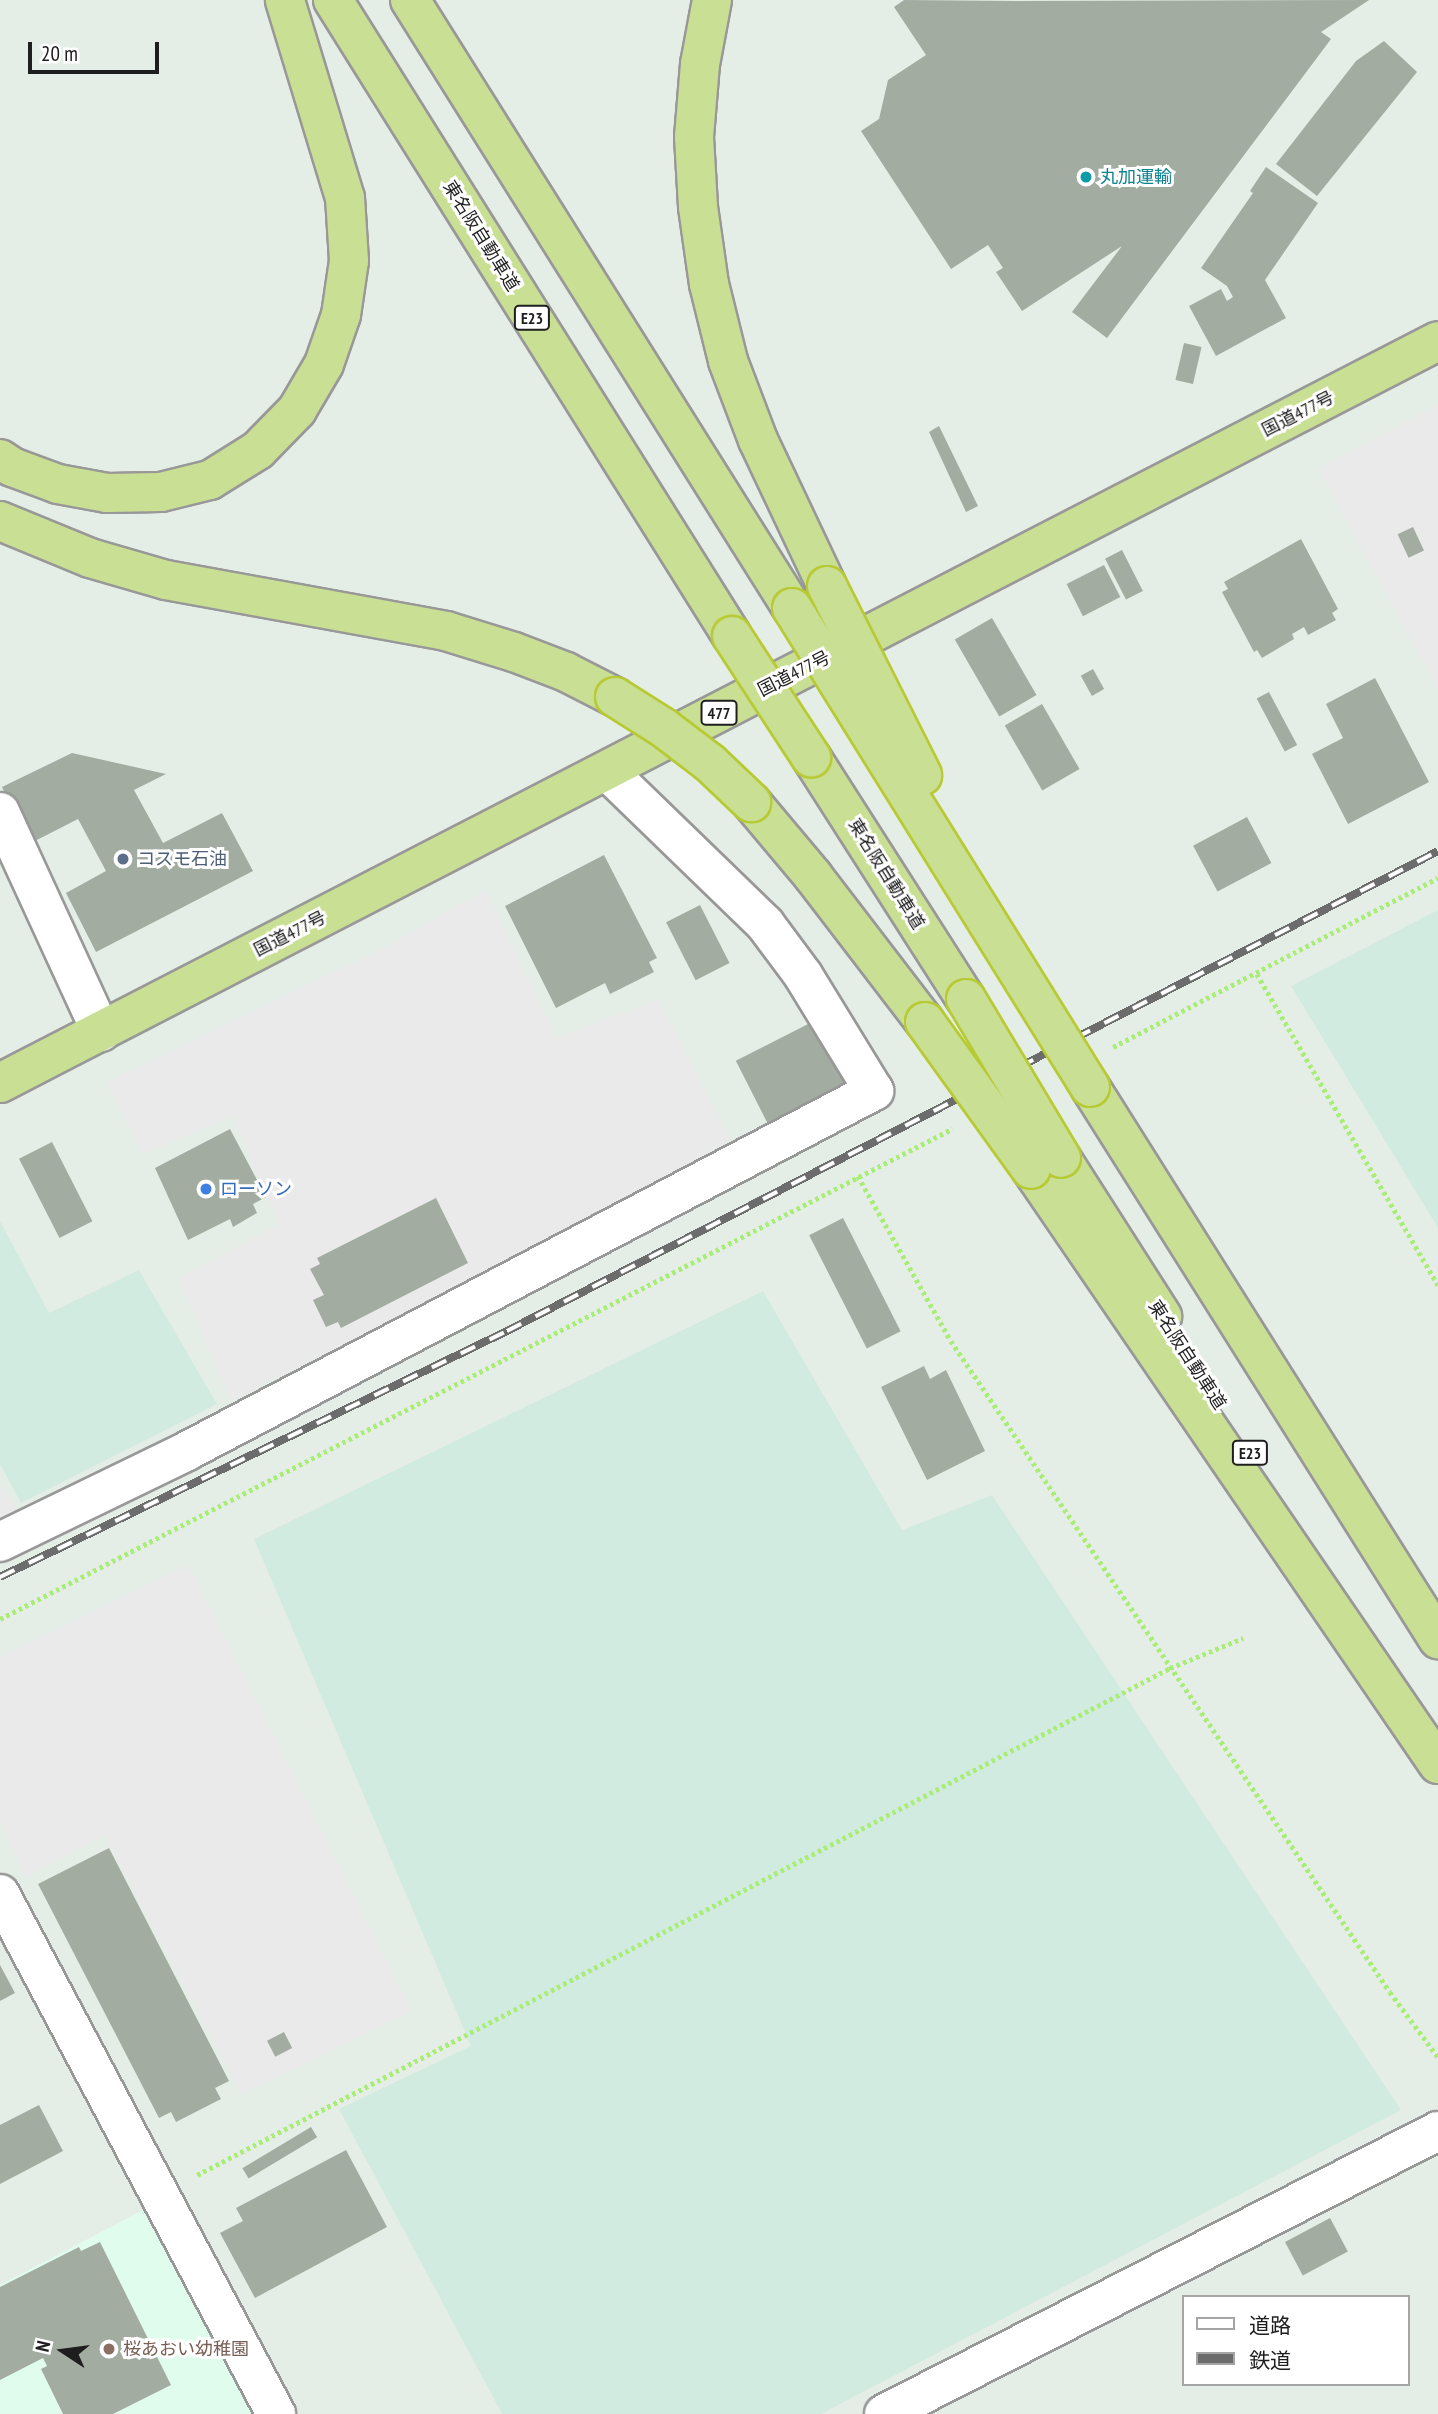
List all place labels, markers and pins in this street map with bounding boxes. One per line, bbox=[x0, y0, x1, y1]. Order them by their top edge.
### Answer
place label: 丸加運輸 bbox=[1100, 166, 1172, 188]
marker: 丸加運輸 bbox=[1078, 169, 1094, 185]
place label: コスモ石油 bbox=[137, 848, 227, 870]
marker: コスモ石油 bbox=[115, 851, 131, 867]
place label: ローソン bbox=[220, 1178, 292, 1200]
marker: ローソン bbox=[198, 1181, 214, 1197]
place label: 桜あおい幼稚園 bbox=[123, 2338, 249, 2360]
marker: 桜あおい幼稚園 bbox=[101, 2341, 117, 2357]

